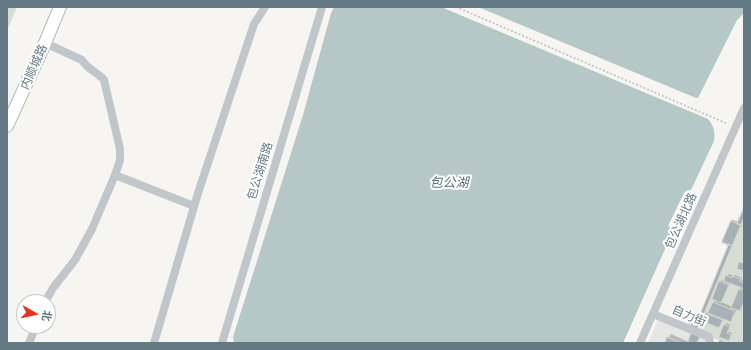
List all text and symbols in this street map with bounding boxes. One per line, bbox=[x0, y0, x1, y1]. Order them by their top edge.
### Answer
street label: 内顺城路 bbox=[18, 42, 50, 92]
street label: 包公湖南路 bbox=[244, 140, 276, 202]
water label: 包公湖 bbox=[430, 175, 468, 191]
street label: 包公湖北路 bbox=[662, 191, 700, 251]
north arrow bbox=[16, 294, 56, 334]
street label: 自力街 bbox=[670, 302, 708, 330]
text: 北 bbox=[40, 309, 55, 322]

